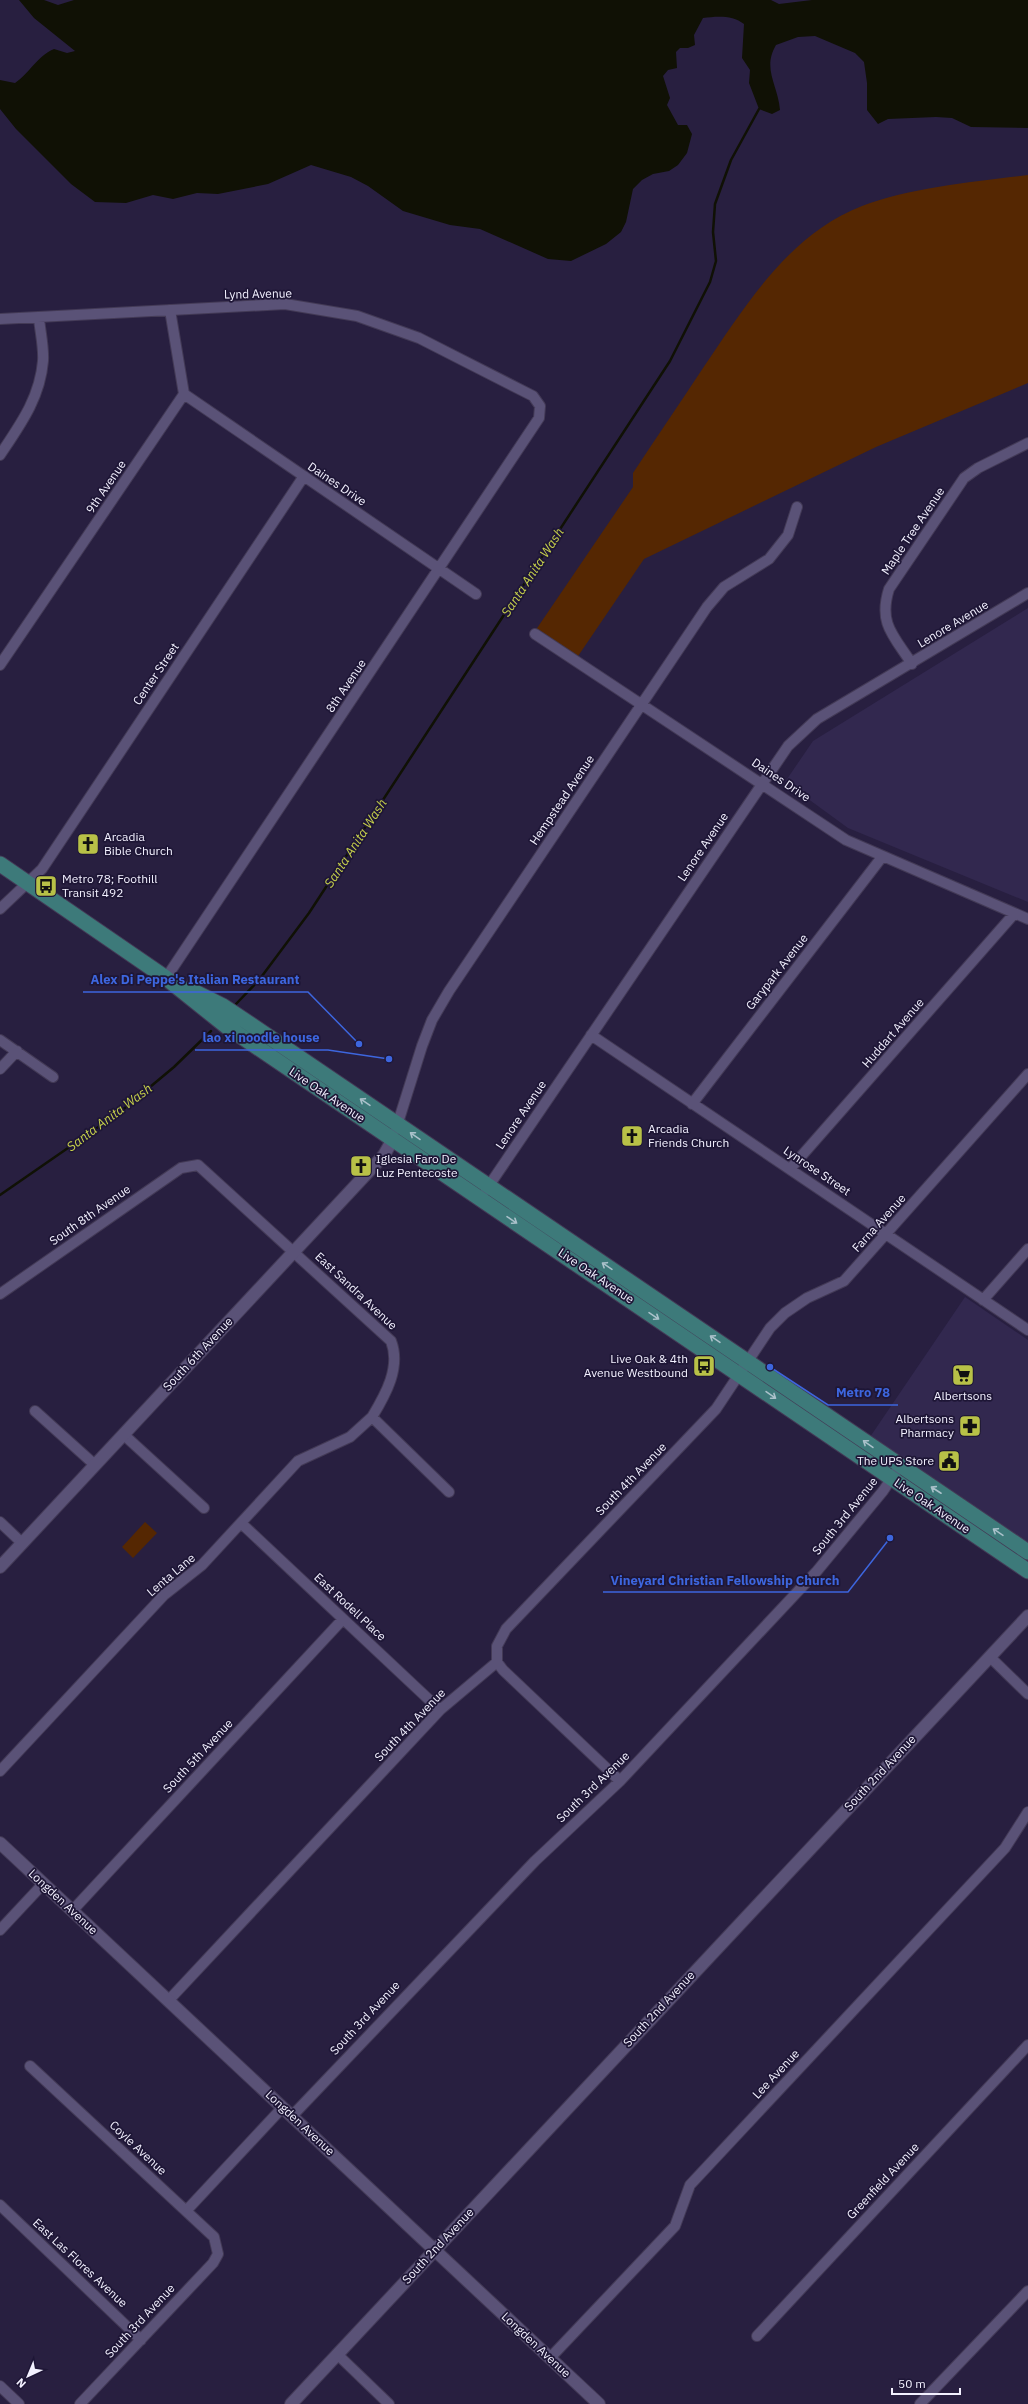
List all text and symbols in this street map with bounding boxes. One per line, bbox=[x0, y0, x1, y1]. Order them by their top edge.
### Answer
street label: Lynd Avenue bbox=[224, 285, 293, 302]
street label: 9th Avenue bbox=[82, 457, 129, 516]
street label: Daines Drive bbox=[305, 459, 370, 509]
street label: Maple Tree Avenue bbox=[878, 484, 948, 577]
water label: Santa Anita Wash bbox=[497, 525, 568, 620]
street label: Lenore Avenue bbox=[915, 596, 991, 651]
street label: Center Street bbox=[129, 640, 182, 708]
street label: 8th Avenue bbox=[322, 656, 369, 715]
street label: Hempstead Avenue bbox=[526, 752, 597, 848]
street label: Daines Drive bbox=[749, 755, 814, 805]
water label: Santa Anita Wash bbox=[320, 796, 391, 891]
street label: Lenore Avenue bbox=[674, 809, 731, 884]
place label: Arcadia Bible Church bbox=[104, 829, 173, 858]
church icon: Arcadia Bible Church bbox=[75, 831, 101, 857]
place label: Metro 78; Foothill Transit 492 bbox=[62, 871, 158, 900]
bus stop icon: Metro 78; Foothill Transit 492 bbox=[33, 873, 59, 899]
street label: Garypark Avenue bbox=[742, 930, 811, 1013]
callout: Alex Di Peppe's Italian Restaurant bbox=[83, 967, 308, 992]
text: Alex Di Peppe's Italian Restaurant bbox=[90, 971, 300, 988]
street label: Huddart Avenue bbox=[858, 995, 927, 1070]
callout: lao xi noodle house bbox=[195, 1025, 328, 1050]
text: lao xi noodle house bbox=[202, 1029, 320, 1046]
street label: Live Oak Avenue bbox=[286, 1064, 368, 1126]
street label: Lenore Avenue bbox=[492, 1077, 549, 1152]
water label: Santa Anita Wash bbox=[63, 1080, 155, 1155]
one-way arrow bbox=[360, 1098, 371, 1106]
place label: Arcadia Friends Church bbox=[648, 1121, 729, 1150]
church icon: Arcadia Friends Church bbox=[619, 1123, 645, 1149]
one-way arrow bbox=[409, 1132, 420, 1140]
street label: Lynrose Street bbox=[781, 1143, 854, 1198]
place label: Iglesia Faro De Luz Pentecoste bbox=[376, 1151, 458, 1180]
church icon: Iglesia Faro De Luz Pentecoste bbox=[348, 1153, 374, 1179]
street label: South 8th Avenue bbox=[46, 1181, 133, 1248]
street label: Farna Avenue bbox=[849, 1190, 909, 1255]
one-way arrow bbox=[506, 1216, 518, 1224]
street label: Live Oak Avenue bbox=[555, 1245, 637, 1307]
street label: East Sandra Avenue bbox=[312, 1249, 401, 1333]
one-way arrow bbox=[602, 1262, 613, 1270]
one-way arrow bbox=[648, 1312, 659, 1320]
street label: South 6th Avenue bbox=[160, 1313, 236, 1394]
one-way arrow bbox=[709, 1335, 720, 1343]
place label: Live Oak & 4th Avenue Westbound bbox=[584, 1351, 688, 1380]
bus stop icon: Live Oak & 4th Avenue Westbound bbox=[691, 1353, 717, 1379]
supermarket icon: Albertsons bbox=[950, 1362, 976, 1388]
callout: Metro 78 bbox=[828, 1380, 898, 1405]
text: Metro 78 bbox=[836, 1384, 890, 1401]
place label: Albertsons bbox=[934, 1388, 992, 1403]
one-way arrow bbox=[765, 1391, 776, 1399]
place label: Albertsons Pharmacy bbox=[896, 1411, 954, 1440]
pharmacy icon: Albertsons Pharmacy bbox=[957, 1413, 983, 1439]
street label: South 4th Avenue bbox=[592, 1439, 669, 1518]
one-way arrow bbox=[863, 1440, 874, 1448]
public building icon: The UPS Store bbox=[936, 1448, 962, 1474]
place label: The UPS Store bbox=[857, 1453, 934, 1468]
street label: South 3rd Avenue bbox=[809, 1473, 881, 1558]
street label: Live Oak Avenue bbox=[891, 1475, 973, 1537]
one-way arrow bbox=[931, 1486, 942, 1494]
one-way arrow bbox=[993, 1528, 1004, 1536]
street label: Lenta Lane bbox=[143, 1550, 198, 1599]
callout: Vineyard Christian Fellowship Church bbox=[603, 1567, 848, 1592]
street label: East Rodell Place bbox=[311, 1570, 390, 1644]
text: Vineyard Christian Fellowship Church bbox=[611, 1572, 839, 1589]
street label: South 4th Avenue bbox=[371, 1685, 448, 1764]
street label: South 5th Avenue bbox=[160, 1715, 236, 1796]
street label: South 2nd Avenue bbox=[841, 1731, 919, 1814]
street label: South 3rd Avenue bbox=[553, 1748, 633, 1825]
street label: Longden Avenue bbox=[26, 1866, 101, 1938]
street label: South 2nd Avenue bbox=[620, 1967, 698, 2050]
street label: South 3rd Avenue bbox=[326, 1977, 403, 2058]
street label: Lee Avenue bbox=[749, 2046, 803, 2101]
street label: Longden Avenue bbox=[263, 2087, 338, 2159]
street label: Coyle Avenue bbox=[107, 2117, 170, 2178]
street label: Greenfield Avenue bbox=[843, 2139, 922, 2222]
street label: South 2nd Avenue bbox=[399, 2204, 477, 2287]
street label: East Las Flores Avenue bbox=[30, 2215, 131, 2311]
street label: South 3rd Avenue bbox=[101, 2280, 178, 2361]
street label: Longden Avenue bbox=[499, 2309, 574, 2381]
north arrow bbox=[8, 2356, 48, 2396]
scale bar bbox=[892, 2370, 960, 2396]
text: N bbox=[13, 2375, 29, 2391]
text: 50 m bbox=[898, 2376, 926, 2391]

